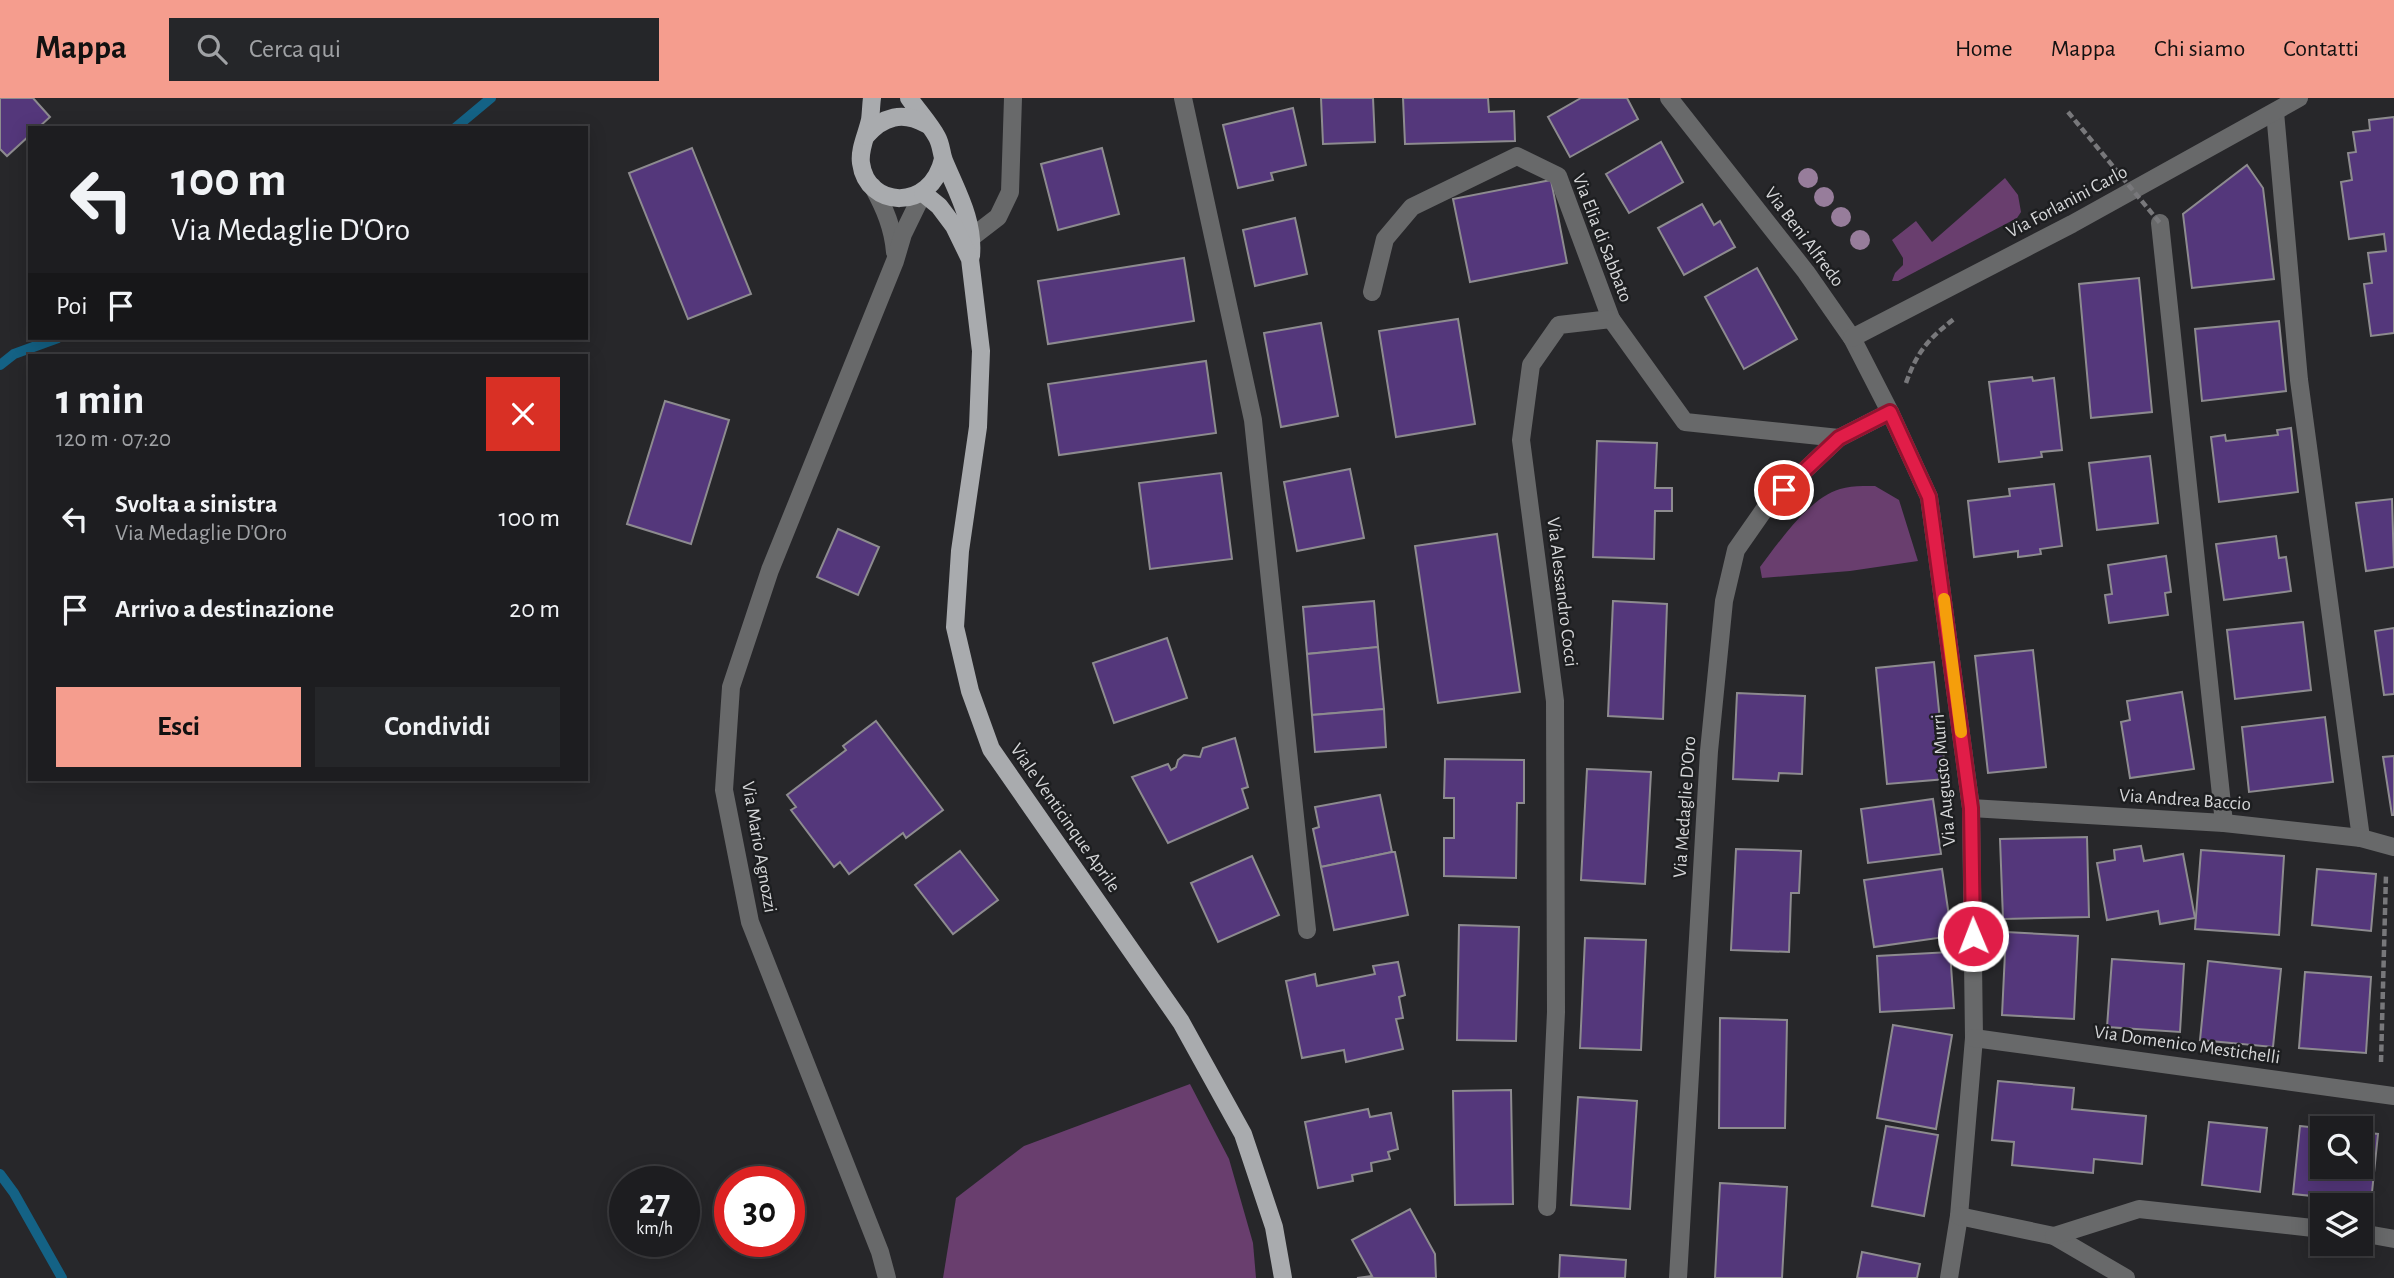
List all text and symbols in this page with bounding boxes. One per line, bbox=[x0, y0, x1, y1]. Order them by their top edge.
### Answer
search box bbox=[169, 18, 659, 81]
icon: search bbox=[193, 30, 231, 68]
text: Mappa bbox=[35, 32, 127, 65]
text: Cerca qui bbox=[249, 36, 341, 62]
text: Home bbox=[1955, 37, 2013, 61]
text: Mappa bbox=[2051, 37, 2116, 61]
text: Chi siamo bbox=[2154, 37, 2245, 61]
text: Contatti bbox=[2283, 37, 2359, 61]
icon: left bbox=[56, 154, 147, 245]
text: 100 m bbox=[171, 156, 287, 205]
street label: Via Forlanini Carlo bbox=[2003, 162, 2131, 242]
street label: Via Elia di Sabbato bbox=[1569, 171, 1635, 305]
street label: Via Beni Alfredo bbox=[1761, 184, 1847, 290]
text: Via Medaglie D'Oro bbox=[171, 214, 410, 246]
icon: arrive bbox=[102, 287, 140, 325]
text: Poi bbox=[56, 293, 88, 319]
button: close bbox=[486, 377, 560, 451]
text: 1 min bbox=[56, 379, 145, 421]
text: 120 m · 07:20 bbox=[56, 428, 171, 451]
pin bbox=[1754, 460, 1814, 520]
icon: arrive bbox=[1765, 471, 1803, 509]
text: Svolta a sinistra bbox=[115, 491, 277, 517]
icon: left bbox=[56, 500, 94, 538]
text: 100 m bbox=[499, 505, 560, 531]
street label: Via Alessandro Cocci bbox=[1543, 516, 1581, 668]
text: Via Medaglie D'Oro bbox=[115, 522, 287, 545]
icon: arrive bbox=[56, 591, 94, 629]
text: Arrivo a destinazione bbox=[115, 596, 334, 622]
text: 20 m bbox=[509, 596, 560, 622]
button: Esci bbox=[56, 687, 301, 767]
button: Condividi bbox=[315, 687, 560, 767]
street label: Via Augusto Murri bbox=[1929, 713, 1959, 847]
street label: Via Medaglie D'Oro bbox=[1671, 735, 1699, 879]
street label: Viale Venticinque Aprile bbox=[1006, 740, 1124, 896]
street label: Via Mario Agnozzi bbox=[738, 780, 780, 914]
street label: Via Andrea Baccio bbox=[2119, 786, 2251, 814]
position arrow bbox=[1936, 899, 2010, 973]
street label: Via Domenico Mestichelli bbox=[2093, 1023, 2281, 1067]
map controls bbox=[2310, 1116, 2373, 1256]
button: search bbox=[2310, 1116, 2373, 1179]
speed limit sign: 30 bbox=[714, 1166, 805, 1257]
text: 27 bbox=[639, 1185, 670, 1220]
button: layers bbox=[2310, 1193, 2373, 1256]
text: km/h bbox=[636, 1220, 673, 1238]

